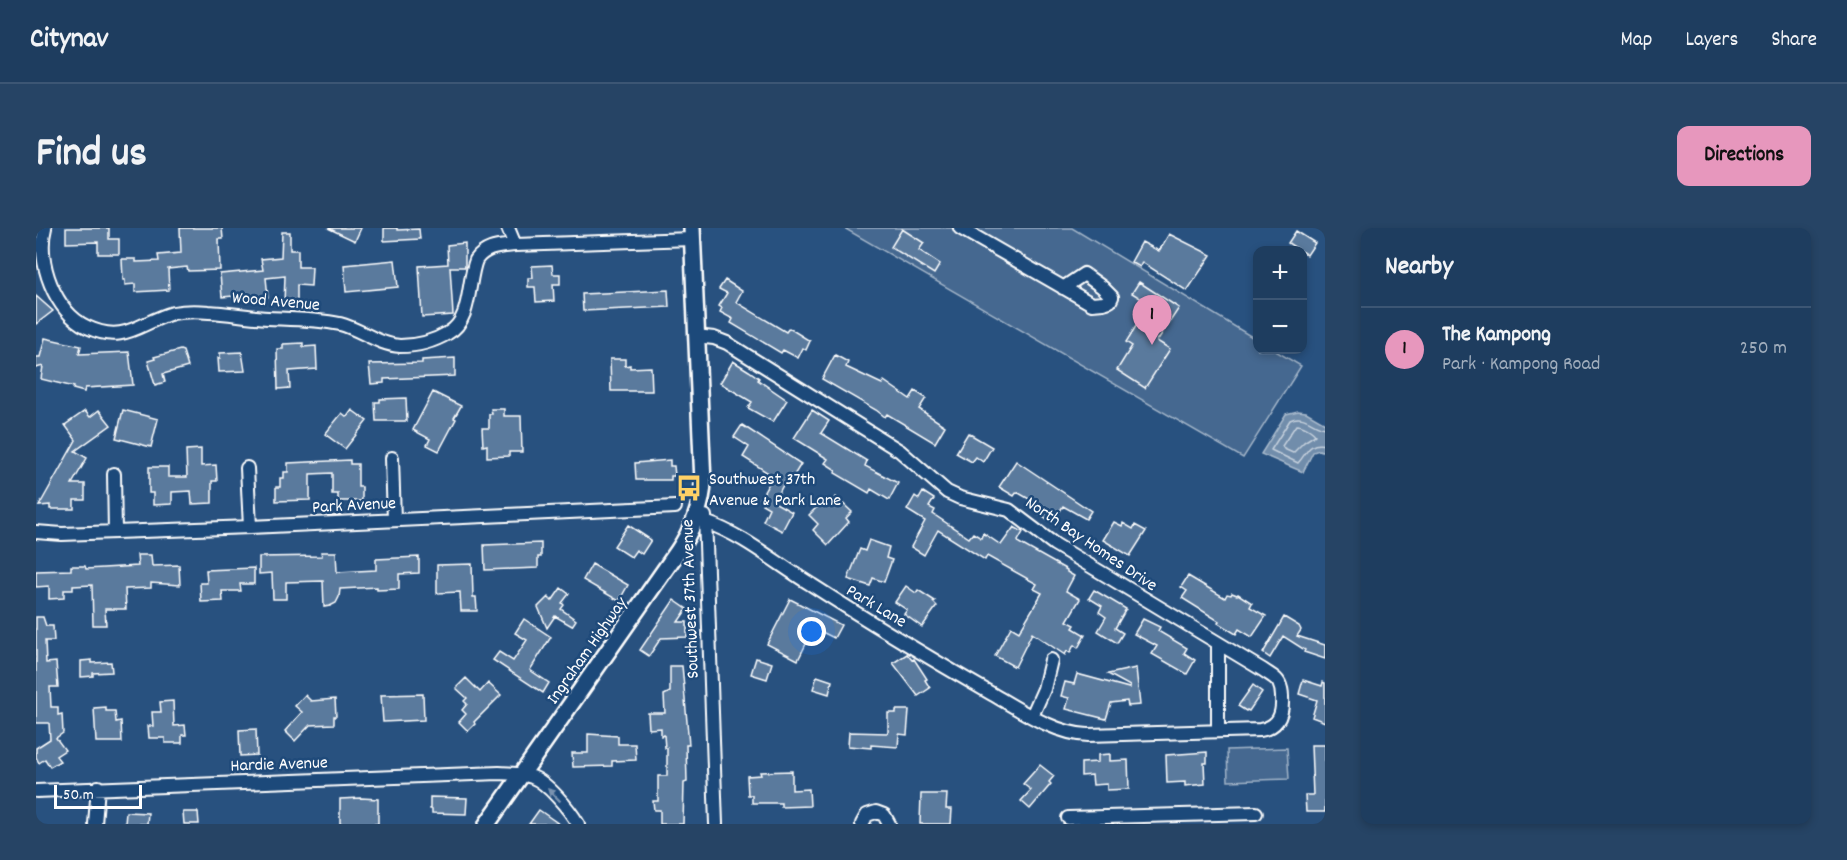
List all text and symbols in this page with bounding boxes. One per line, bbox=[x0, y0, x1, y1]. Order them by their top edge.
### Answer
text: Citynav bbox=[30, 21, 108, 61]
text: Map bbox=[1621, 26, 1652, 56]
text: Layers bbox=[1685, 26, 1738, 56]
text: Share bbox=[1771, 26, 1817, 56]
text: Find us bbox=[36, 126, 147, 186]
button: Directions bbox=[1677, 126, 1811, 186]
map controls bbox=[1253, 246, 1307, 354]
button: + bbox=[1253, 246, 1307, 300]
text: Nearby bbox=[1385, 249, 1453, 286]
street label: Wood Avenue bbox=[231, 286, 321, 319]
pin: 1 bbox=[1132, 296, 1172, 345]
button: − bbox=[1253, 300, 1307, 354]
text: The Kampong bbox=[1442, 320, 1551, 351]
text: 1 bbox=[1402, 335, 1407, 363]
text: 250 m bbox=[1740, 335, 1787, 363]
text: Park · Kampong Road bbox=[1442, 351, 1600, 379]
place label: Southwest 37th Avenue & Park Lane bbox=[709, 468, 841, 514]
bus stop icon: Southwest 37th Avenue & Park Lane bbox=[674, 473, 704, 503]
street label: North Bay Homes Drive bbox=[1019, 491, 1162, 599]
street label: Park Avenue bbox=[312, 492, 397, 521]
street label: Southwest 37th Avenue bbox=[676, 519, 707, 679]
street label: Park Lane bbox=[841, 579, 911, 635]
street label: Ingraham Highway bbox=[542, 592, 635, 710]
your location bbox=[797, 617, 826, 646]
street label: Hardie Avenue bbox=[230, 751, 328, 780]
scale bar bbox=[54, 782, 142, 810]
text: 50 m bbox=[63, 784, 94, 807]
one-way arrow bbox=[547, 787, 561, 802]

